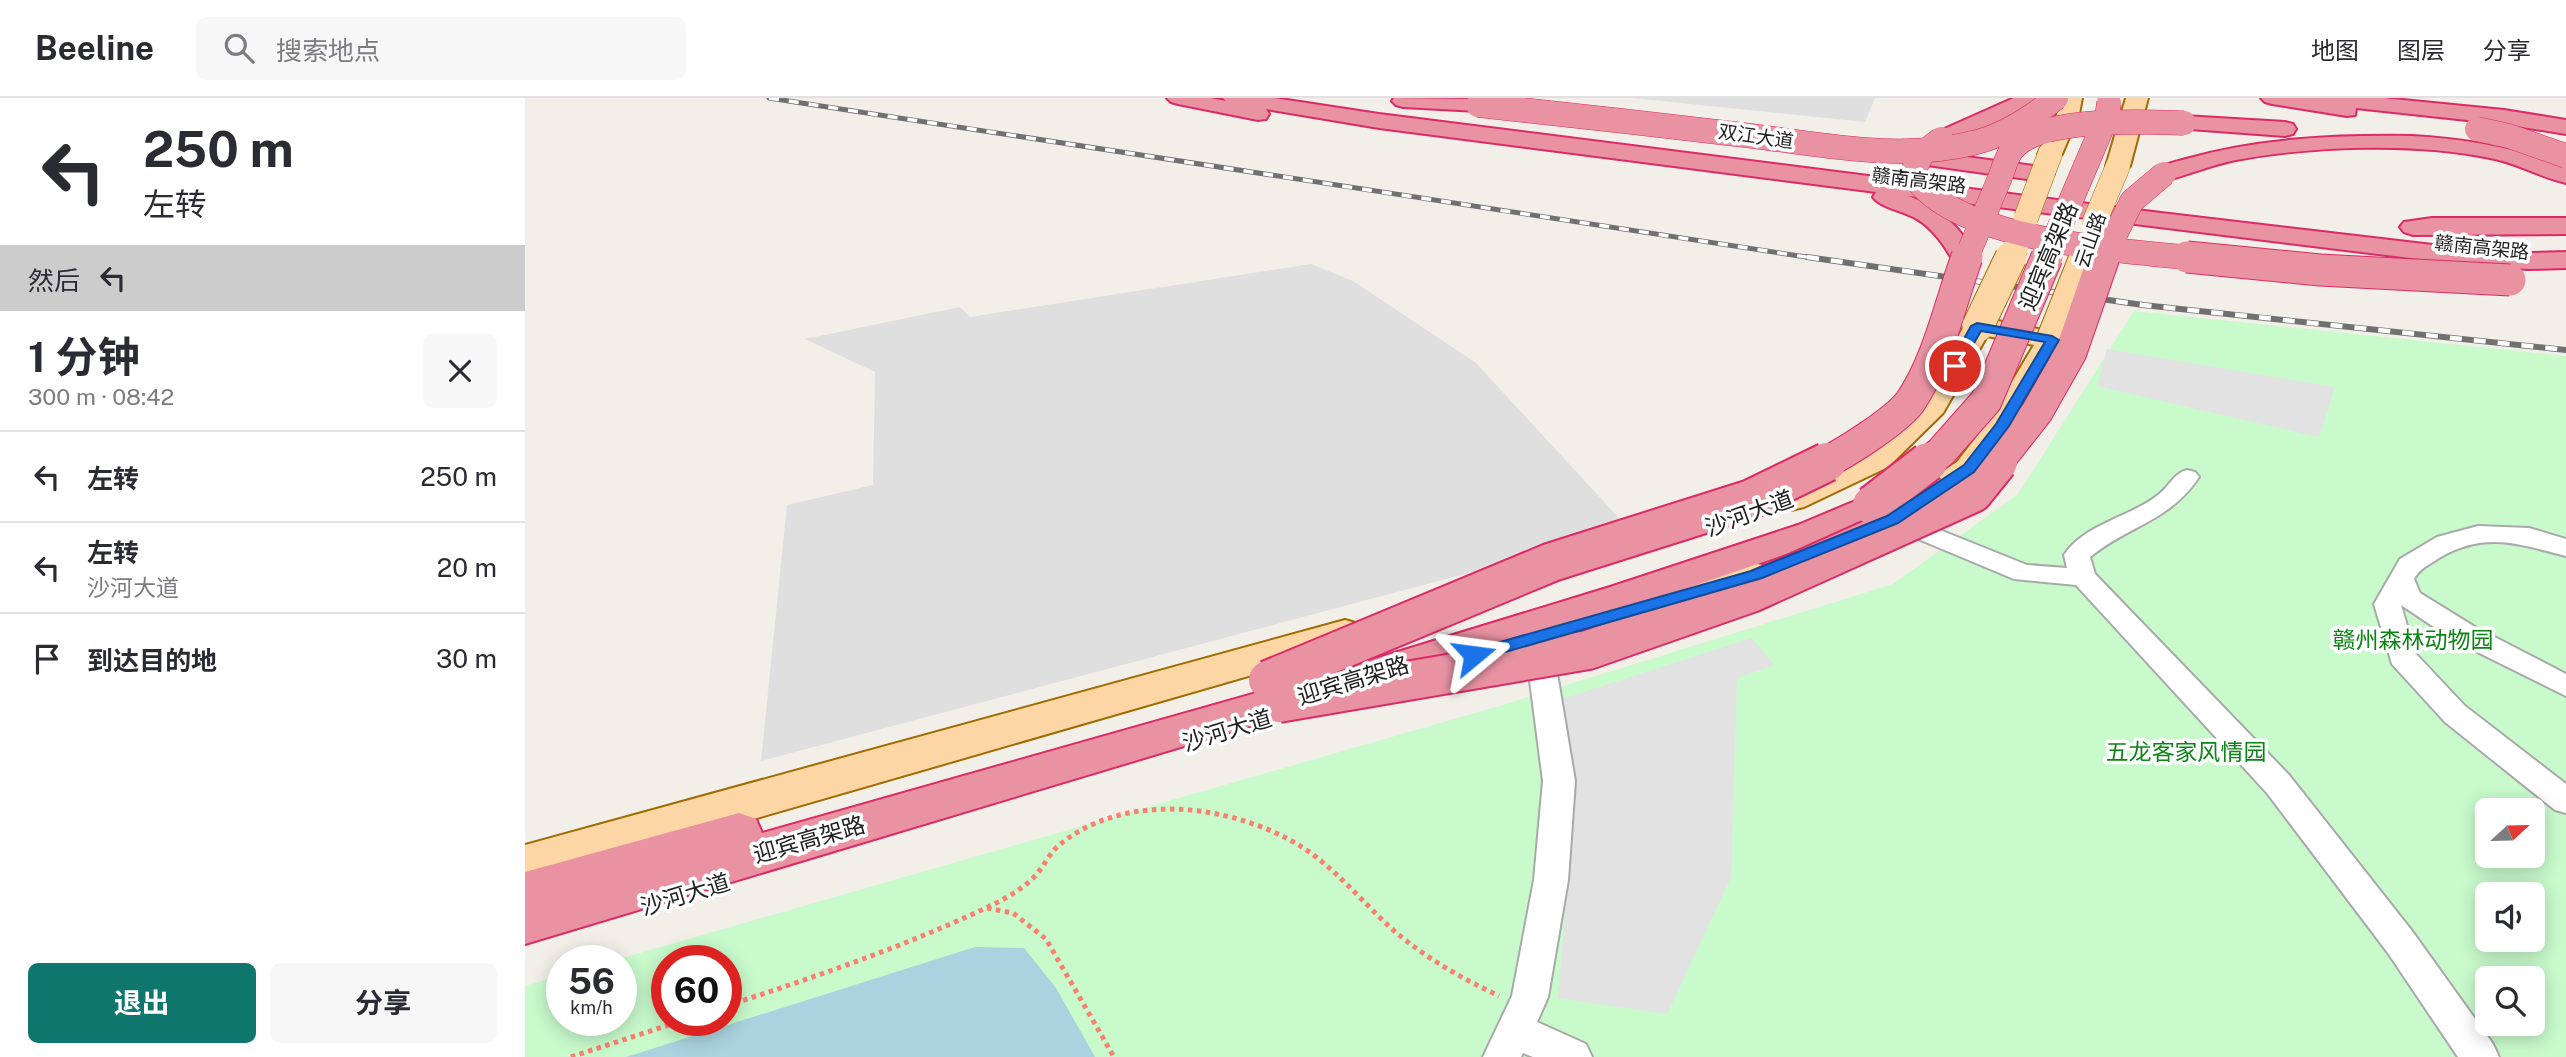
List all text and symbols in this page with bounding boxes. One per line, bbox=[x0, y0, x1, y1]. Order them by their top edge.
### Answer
search box bbox=[196, 17, 686, 80]
text: Beeline bbox=[35, 29, 154, 67]
icon: search bbox=[220, 29, 258, 67]
text: 搜索地点 bbox=[276, 35, 380, 66]
text: 地图 bbox=[2311, 36, 2359, 64]
text: 图层 bbox=[2397, 36, 2445, 64]
text: 分享 bbox=[2483, 36, 2531, 64]
text: 250 m bbox=[143, 120, 294, 178]
street label: 双江大道 bbox=[1717, 120, 1795, 152]
icon: left bbox=[28, 126, 119, 217]
street label: 赣南高架路 bbox=[1871, 163, 1967, 197]
text: 左转 bbox=[143, 186, 207, 223]
street label: 迎宾高架路 bbox=[2013, 198, 2083, 314]
street label: 云山路 bbox=[2070, 209, 2110, 271]
street label: 赣南高架路 bbox=[2434, 231, 2530, 263]
icon: left bbox=[94, 259, 132, 297]
text: 然后 bbox=[28, 265, 80, 296]
text: 1 分钟 bbox=[28, 332, 139, 381]
button: close bbox=[423, 334, 497, 408]
pin bbox=[1925, 336, 1985, 396]
icon: arrive bbox=[1936, 347, 1974, 385]
text: 300 m · 08:42 bbox=[28, 383, 174, 410]
icon: left bbox=[28, 458, 66, 496]
text: 250 m bbox=[420, 461, 497, 492]
text: 左转 bbox=[87, 463, 139, 494]
street label: 沙河大道 bbox=[1701, 485, 1797, 541]
text: 左转 bbox=[87, 537, 139, 568]
icon: left bbox=[28, 549, 66, 587]
text: 20 m bbox=[437, 552, 497, 583]
text: 沙河大道 bbox=[87, 574, 179, 601]
position arrow bbox=[1437, 618, 1511, 692]
park label: 赣州森林动物园 bbox=[2333, 626, 2494, 653]
icon: arrive bbox=[28, 640, 66, 678]
text: 30 m bbox=[436, 643, 497, 674]
text: 到达目的地 bbox=[87, 645, 217, 676]
street label: 迎宾高架路 bbox=[1294, 650, 1412, 710]
street label: 沙河大道 bbox=[1179, 704, 1275, 756]
park label: 五龙客家风情园 bbox=[2106, 738, 2267, 765]
north arrow bbox=[2475, 798, 2545, 868]
map controls bbox=[2475, 798, 2545, 1036]
street label: 迎宾高架路 bbox=[750, 810, 868, 868]
street label: 沙河大道 bbox=[637, 868, 733, 920]
button: sound bbox=[2475, 882, 2545, 952]
speed limit sign: 60 bbox=[651, 945, 742, 1036]
text: 56 bbox=[568, 961, 615, 1002]
button: 退出 bbox=[28, 963, 256, 1043]
button: 分享 bbox=[270, 963, 497, 1043]
button: search bbox=[2475, 966, 2545, 1036]
text: km/h bbox=[570, 997, 613, 1018]

